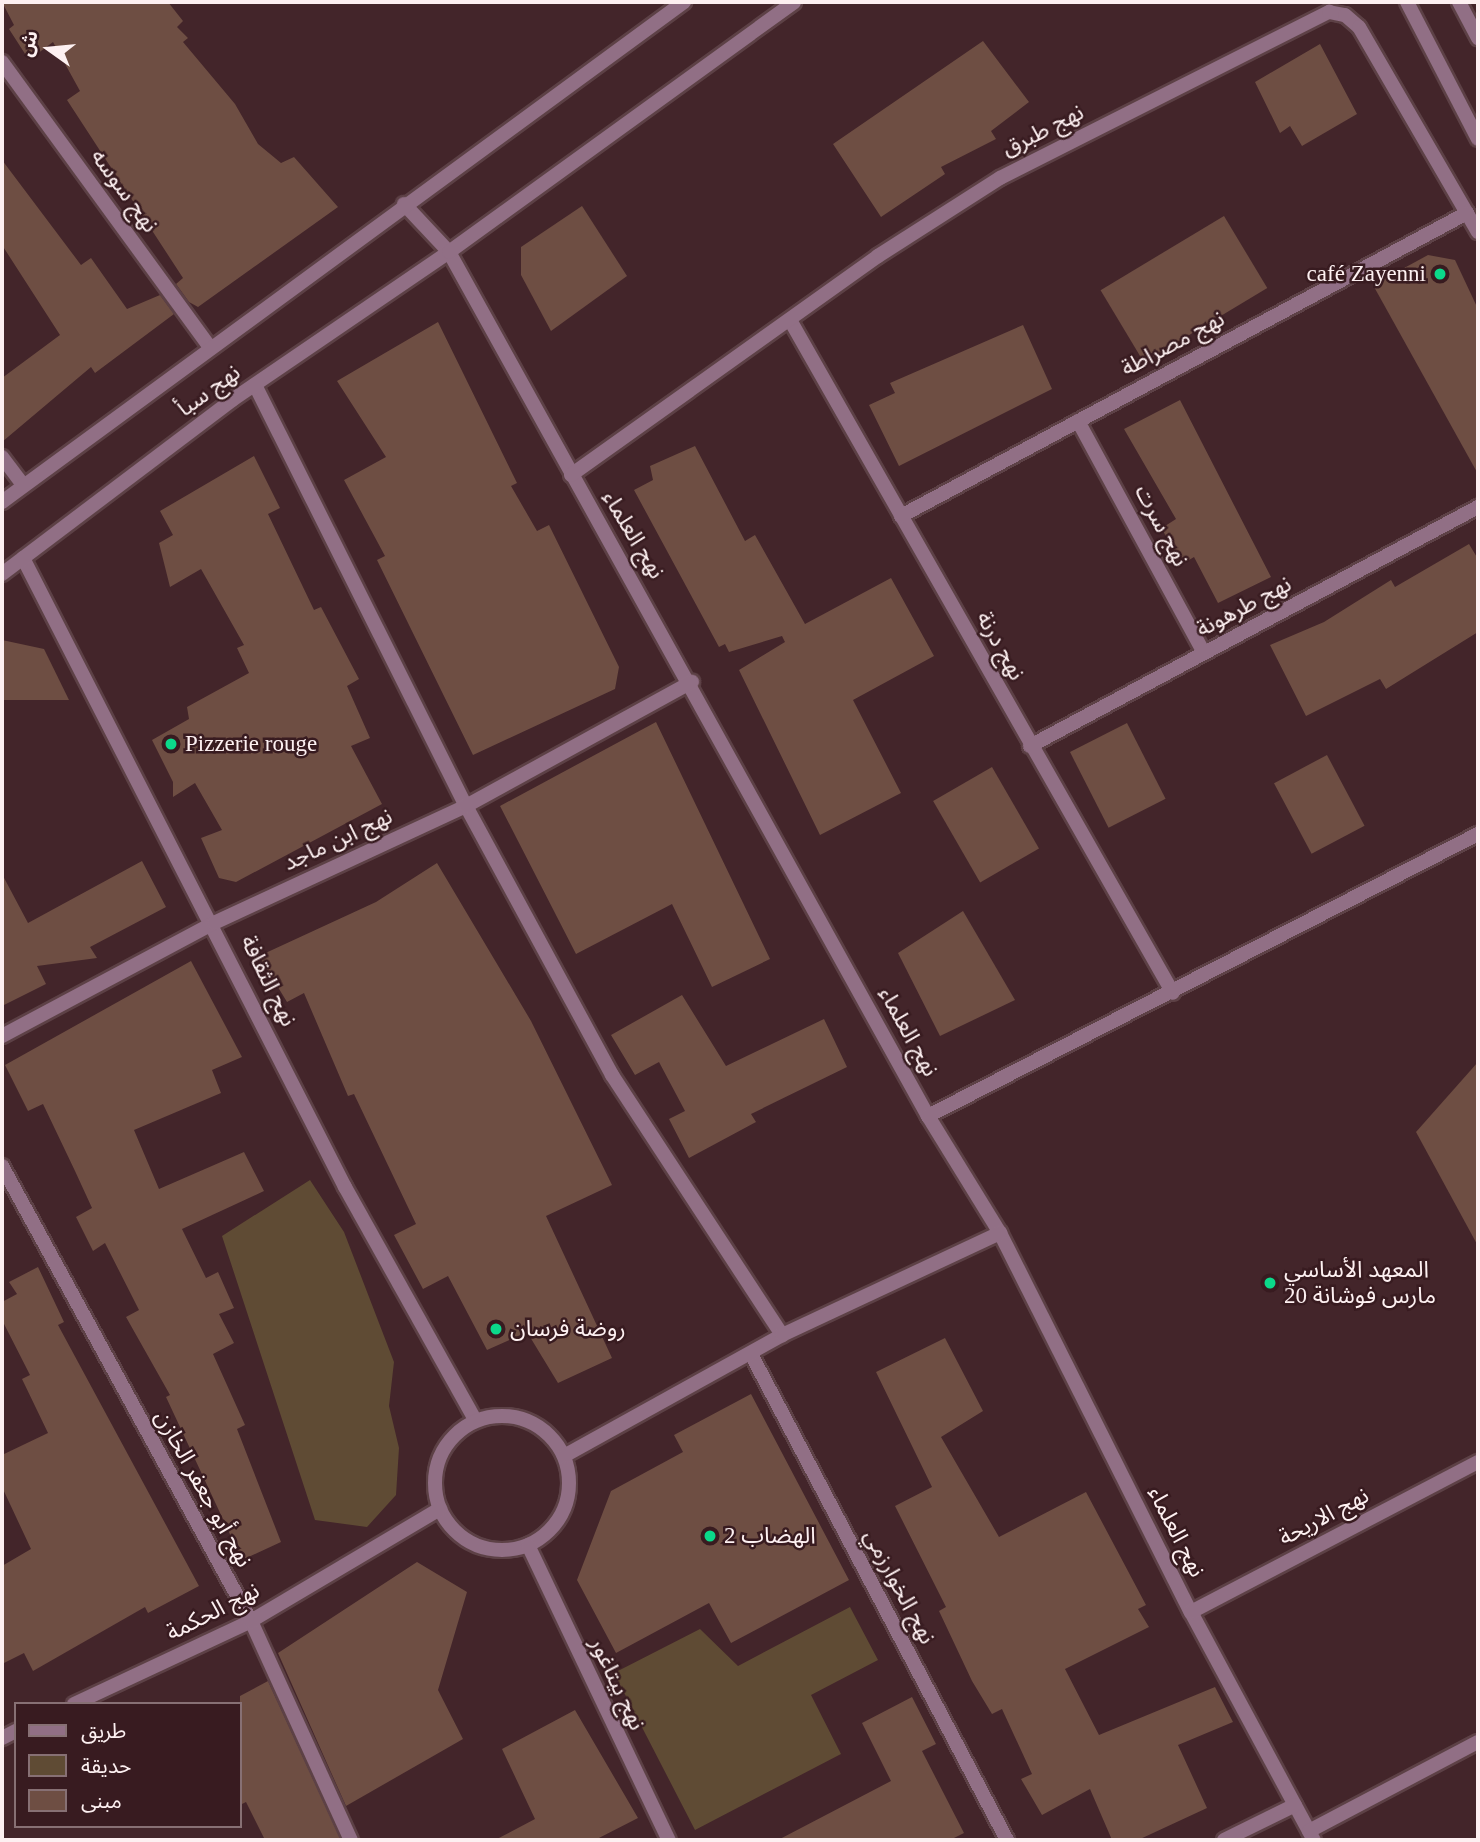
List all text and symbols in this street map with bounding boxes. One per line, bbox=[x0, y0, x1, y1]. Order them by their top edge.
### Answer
north arrow bbox=[14, 14, 84, 84]
text: ش bbox=[15, 28, 42, 59]
street label: نهج طبرق bbox=[997, 99, 1089, 163]
street label: نهج سوسه bbox=[84, 144, 164, 238]
place label: café Zayenni bbox=[1307, 260, 1426, 288]
marker: café Zayenni bbox=[1432, 266, 1448, 282]
street label: نهج مصراطة bbox=[1117, 305, 1229, 383]
street label: نهج سبأ bbox=[172, 359, 246, 423]
street label: نهج سرت bbox=[1128, 480, 1194, 572]
street label: نهج العلماء bbox=[596, 486, 670, 584]
street label: نهج طرهونة bbox=[1192, 570, 1296, 644]
street label: نهج درنة bbox=[970, 607, 1030, 685]
place label: Pizzerie rouge bbox=[185, 730, 317, 758]
marker: Pizzerie rouge bbox=[163, 736, 179, 752]
street label: نهج ابن ماجد bbox=[279, 803, 397, 877]
street label: نهج الثقافة bbox=[234, 931, 302, 1031]
street label: نهج العلماء bbox=[872, 982, 944, 1082]
place label: المعهد الأساسي 20 مارس فوشانة bbox=[1284, 1256, 1436, 1310]
marker: المعهد الأساسي 20 مارس فوشانة bbox=[1262, 1275, 1278, 1291]
place label: روضة فرسان bbox=[510, 1315, 626, 1343]
marker: روضة فرسان bbox=[488, 1321, 504, 1337]
street label: نهج أبو جعفر الخازن bbox=[148, 1406, 258, 1572]
street label: نهج العلماء bbox=[1141, 1482, 1211, 1582]
street label: نهج الاريحة bbox=[1274, 1482, 1374, 1552]
place label: الهضاب 2 bbox=[724, 1522, 816, 1550]
street label: نهج الخوارزمي bbox=[857, 1525, 941, 1649]
marker: الهضاب 2 bbox=[702, 1528, 718, 1544]
street label: نهج الحكمة bbox=[162, 1577, 264, 1647]
street label: نهج بيتاغور bbox=[583, 1633, 651, 1735]
legend bbox=[14, 1702, 242, 1828]
text: طريق bbox=[81, 1719, 126, 1743]
text: حديقة bbox=[81, 1754, 131, 1778]
text: مبنى bbox=[81, 1789, 122, 1813]

